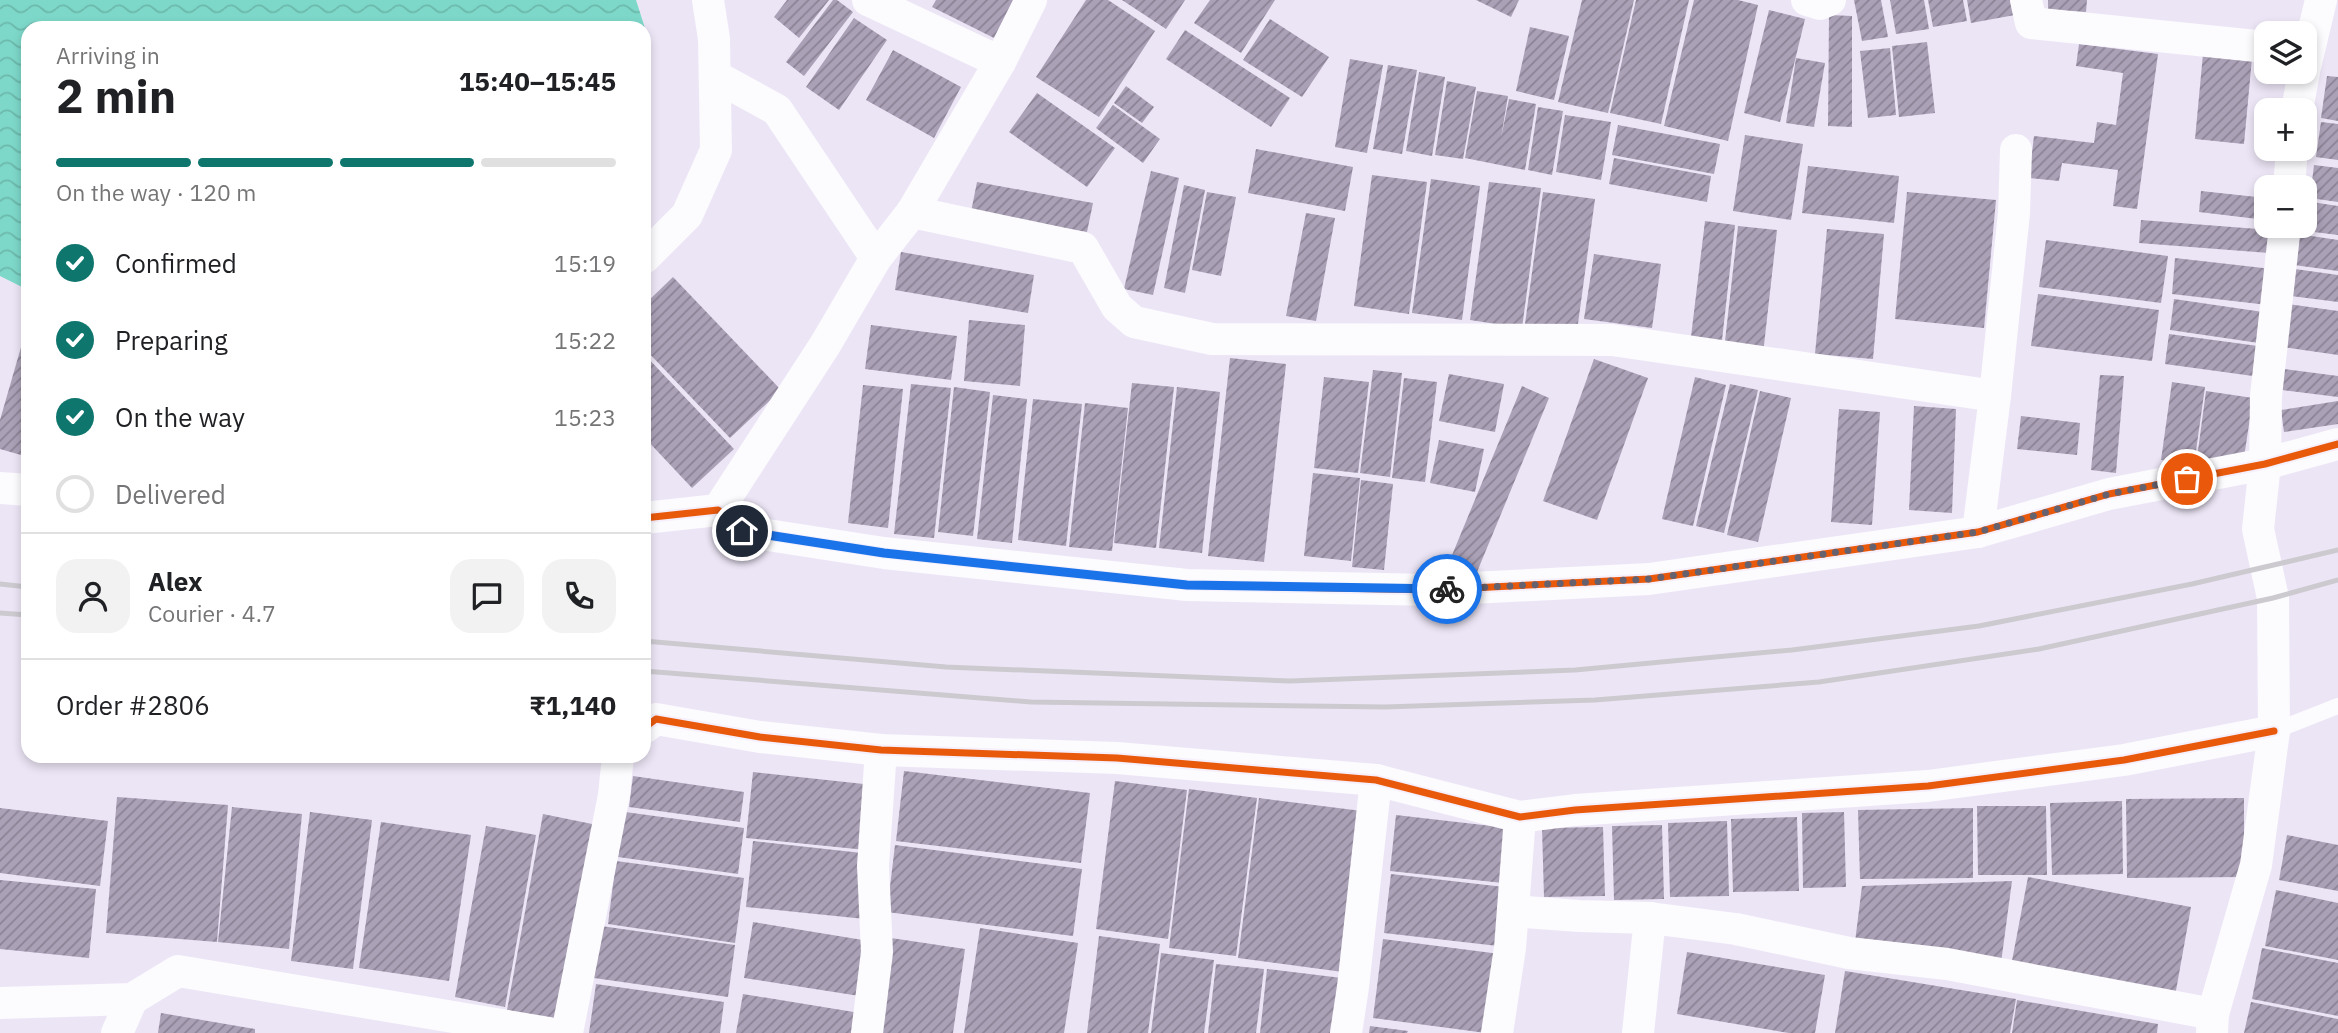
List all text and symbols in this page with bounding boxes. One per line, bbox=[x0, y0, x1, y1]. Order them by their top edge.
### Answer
map controls bbox=[2254, 21, 2317, 238]
button: layers bbox=[2254, 21, 2317, 84]
text: Arriving in bbox=[56, 40, 160, 70]
text: 15:40–15:45 bbox=[459, 64, 616, 98]
text: 2 min bbox=[56, 66, 176, 126]
button: + bbox=[2254, 98, 2317, 161]
button: − bbox=[2254, 175, 2317, 238]
text: On the way · 120 m bbox=[56, 177, 256, 207]
icon: check bbox=[56, 244, 94, 282]
text: Confirmed bbox=[115, 246, 237, 280]
text: 15:19 bbox=[554, 248, 616, 278]
icon: check bbox=[56, 321, 94, 359]
text: Preparing bbox=[115, 323, 228, 357]
text: 15:22 bbox=[554, 325, 616, 355]
icon: check bbox=[56, 398, 94, 436]
text: On the way bbox=[115, 400, 245, 434]
text: 15:23 bbox=[554, 402, 616, 432]
pin bbox=[2157, 449, 2217, 509]
icon: bag bbox=[2168, 460, 2206, 498]
text: Delivered bbox=[115, 477, 226, 511]
pin bbox=[712, 501, 772, 561]
icon: home bbox=[723, 512, 761, 550]
courier bbox=[1412, 554, 1482, 624]
button: person bbox=[56, 559, 130, 633]
button: chat bbox=[450, 559, 524, 633]
button: phone bbox=[542, 559, 616, 633]
text: Alex bbox=[148, 564, 202, 598]
icon: bike bbox=[1428, 570, 1466, 608]
text: Courier · 4.7 bbox=[148, 598, 276, 628]
text: Order #2806 bbox=[56, 688, 210, 722]
text: ₹1,140 bbox=[529, 688, 616, 722]

